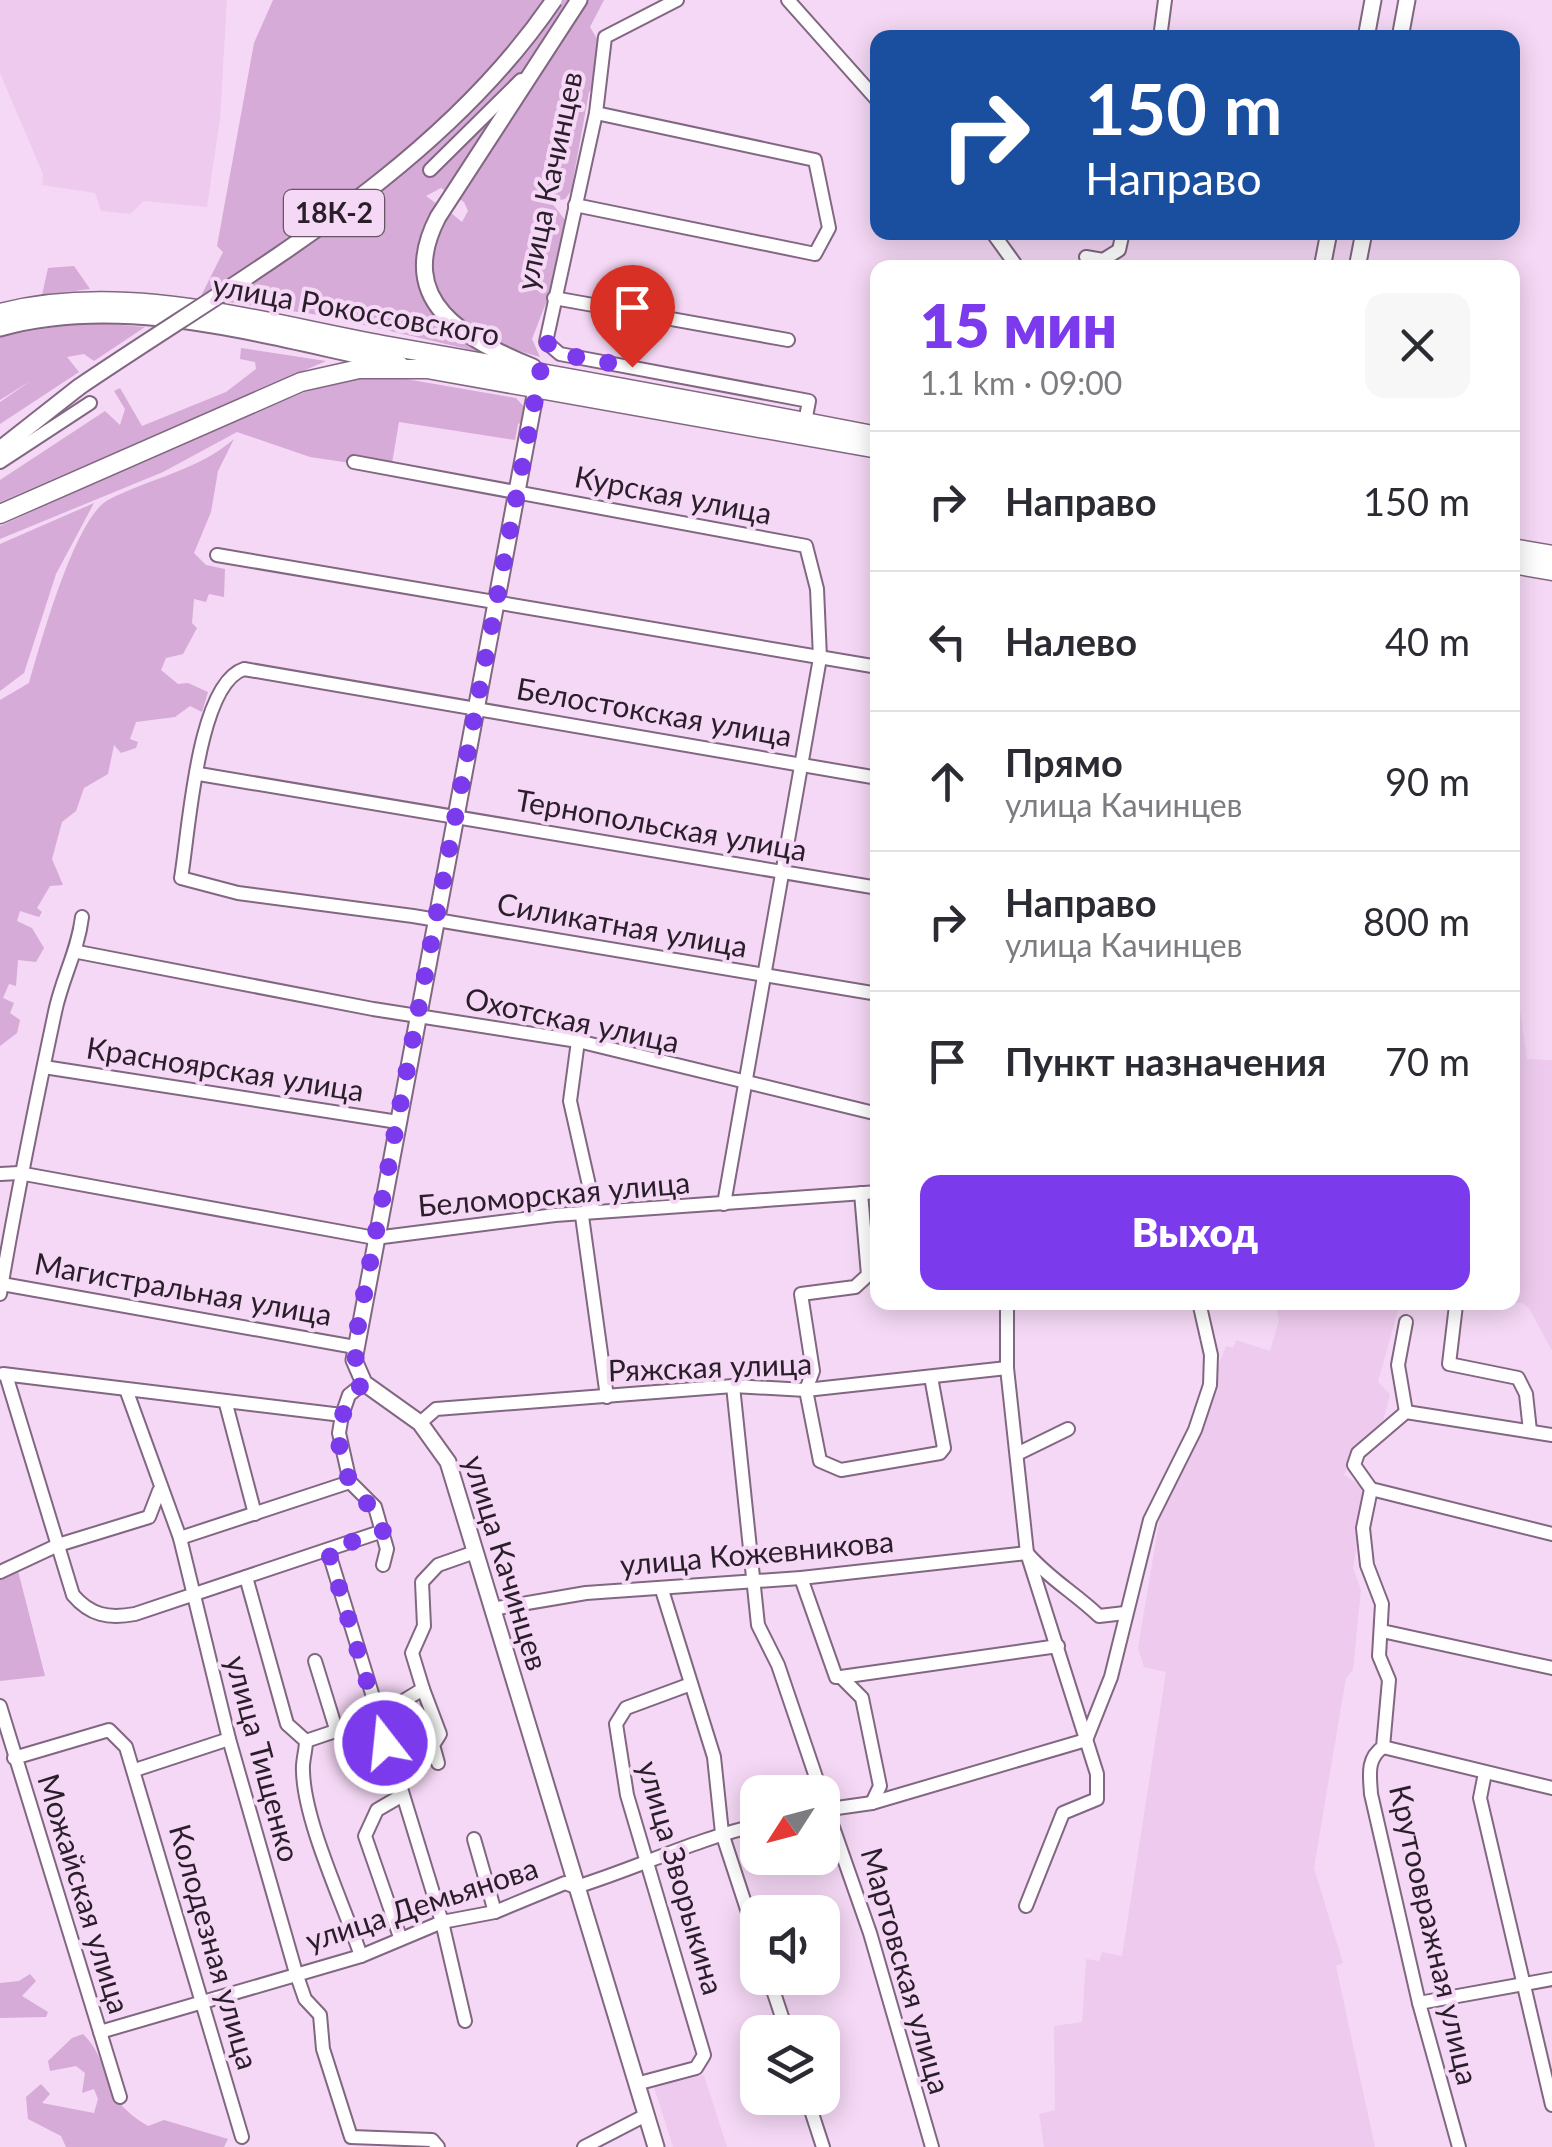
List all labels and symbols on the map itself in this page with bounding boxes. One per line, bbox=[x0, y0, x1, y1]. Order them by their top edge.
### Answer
street label: улица Качинцев bbox=[507, 68, 589, 293]
road number: 18К-2 bbox=[284, 190, 384, 236]
pin bbox=[590, 265, 675, 368]
street label: улица Рокоссовского bbox=[210, 266, 503, 352]
street label: Курская улица bbox=[572, 457, 775, 531]
street label: Белостокская улица bbox=[514, 669, 795, 753]
street label: Тернопольская улица bbox=[513, 781, 810, 867]
street label: Силикатная улица bbox=[494, 884, 750, 964]
street label: Охотская улица bbox=[462, 979, 683, 1059]
street label: Красноярская улица bbox=[84, 1028, 367, 1108]
street label: Беломорская улица bbox=[416, 1163, 691, 1223]
street label: Магистральная улица bbox=[32, 1244, 335, 1332]
street label: Ряжская улица bbox=[607, 1344, 813, 1388]
street label: улица Качинцев bbox=[457, 1451, 557, 1674]
street label: улица Кожевникова bbox=[618, 1522, 895, 1582]
street label: улица Тищенко bbox=[219, 1652, 309, 1865]
position arrow bbox=[333, 1691, 437, 1795]
street label: улица Зворыкина bbox=[631, 1756, 733, 1998]
street label: Можайская улица bbox=[31, 1769, 138, 2018]
north arrow bbox=[740, 1775, 840, 1875]
street label: Крутоовражная улица bbox=[1383, 1781, 1487, 2088]
street label: Колодезная улица bbox=[163, 1820, 267, 2073]
street label: Мартовская улица bbox=[855, 1843, 959, 2098]
street label: улица Демьянова bbox=[301, 1849, 542, 1958]

